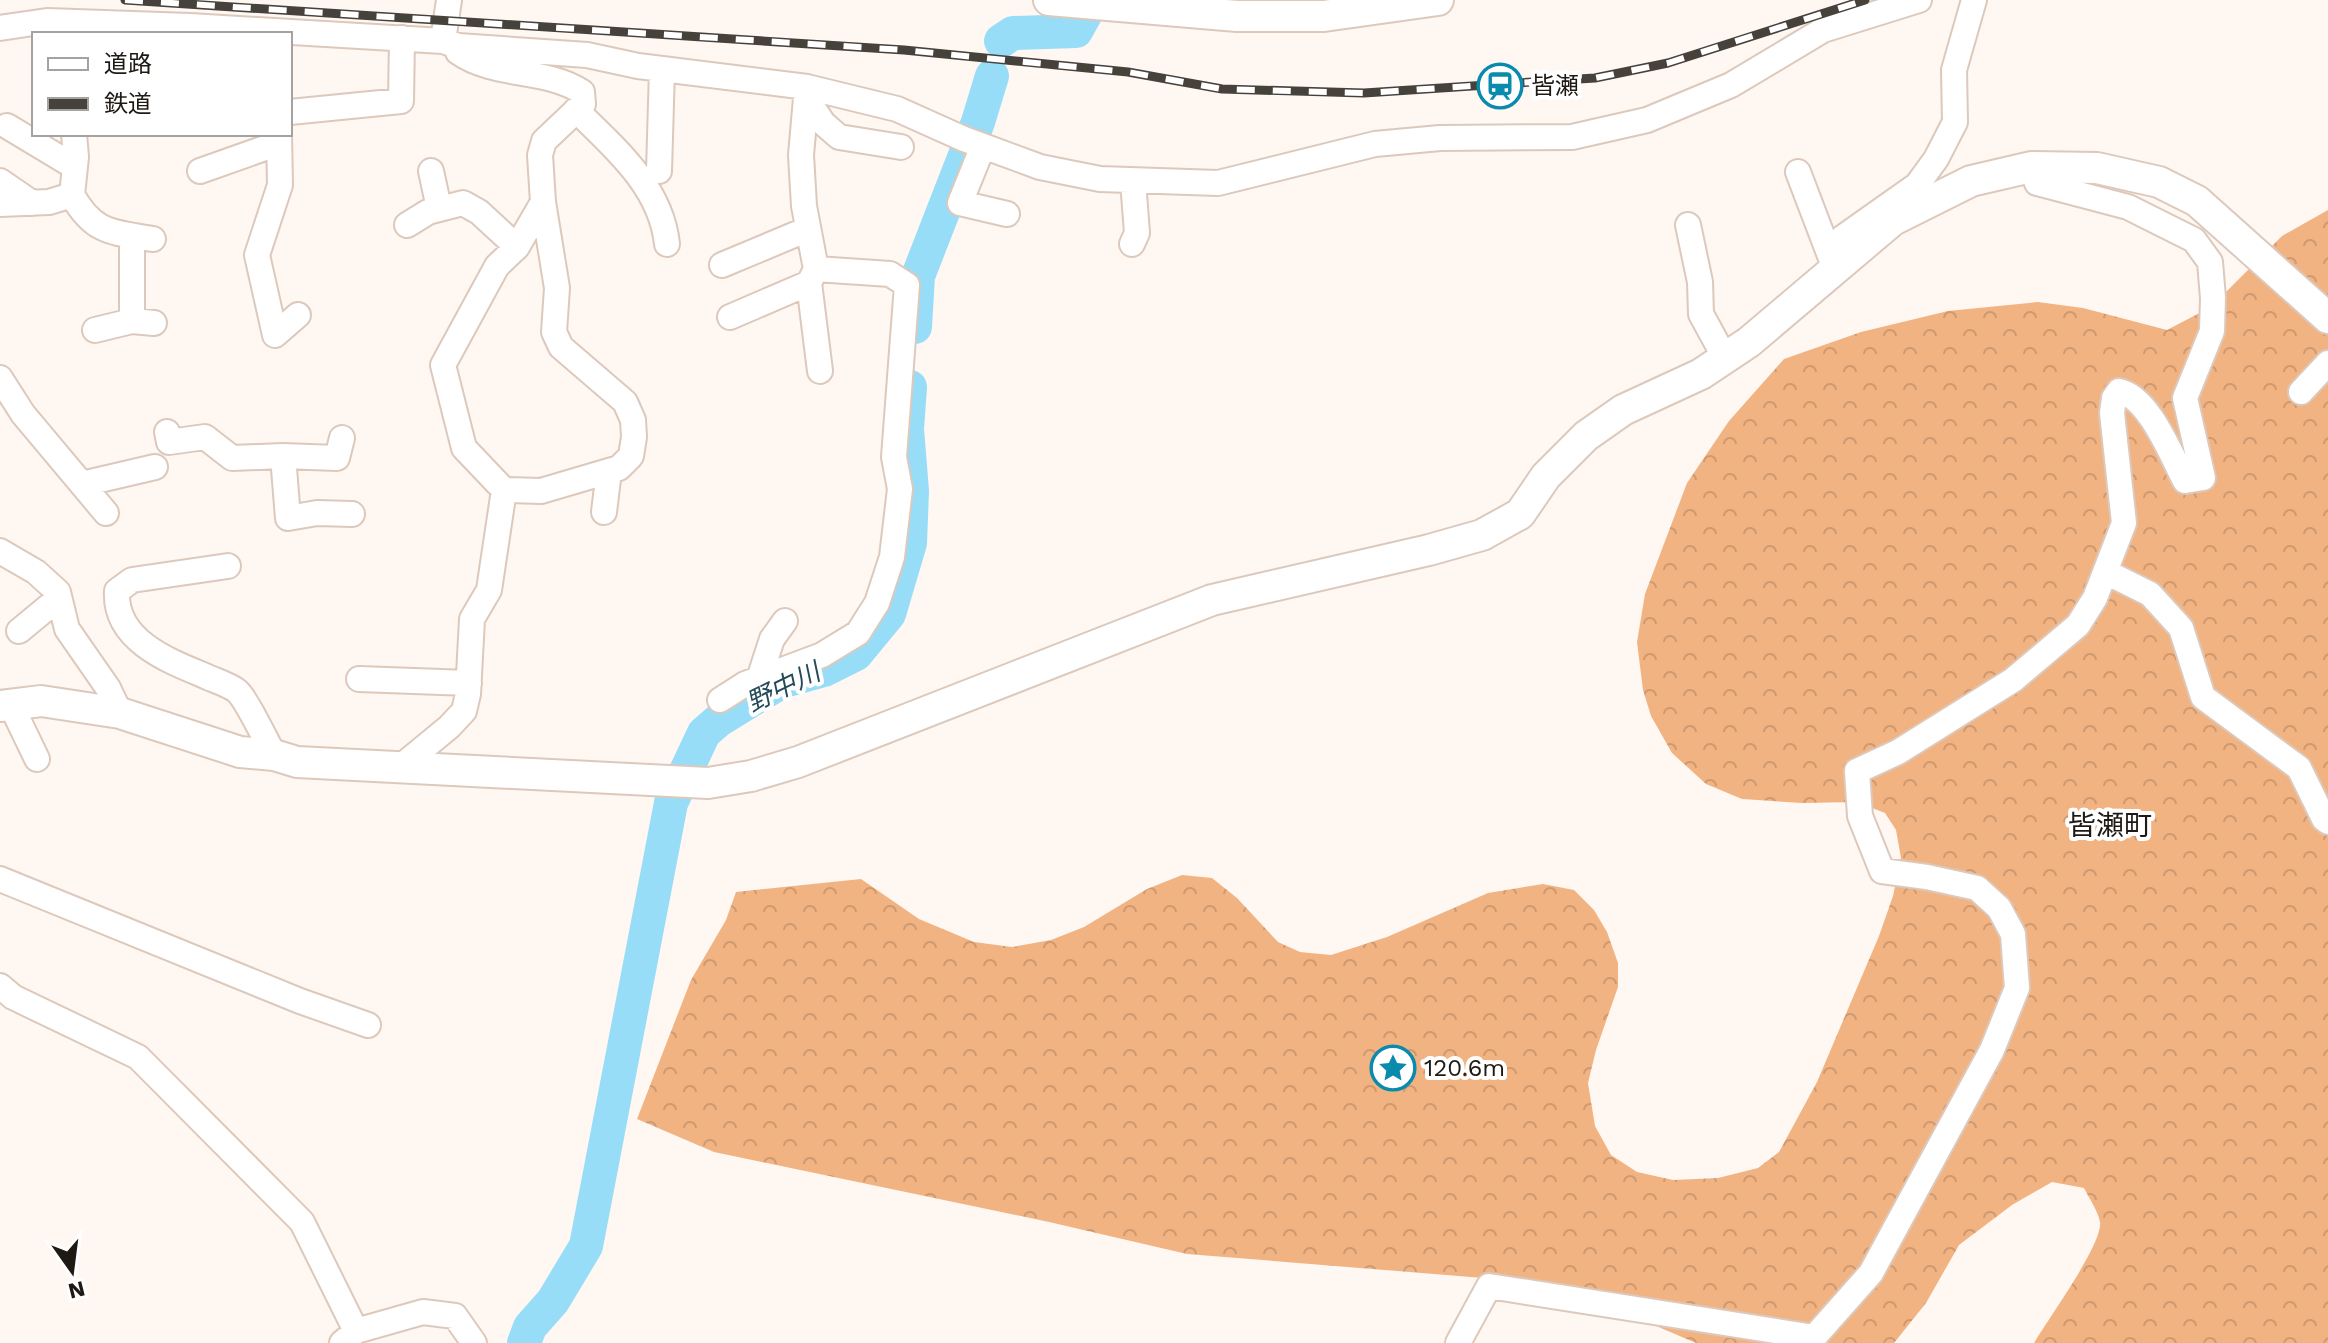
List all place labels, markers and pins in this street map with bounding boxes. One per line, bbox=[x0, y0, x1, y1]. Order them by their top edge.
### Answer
station icon: 皆瀬 bbox=[1476, 62, 1524, 110]
place label: 皆瀬 bbox=[1531, 72, 1579, 100]
place icon: 120.6m bbox=[1369, 1044, 1417, 1092]
place label: 120.6m bbox=[1424, 1054, 1505, 1082]

